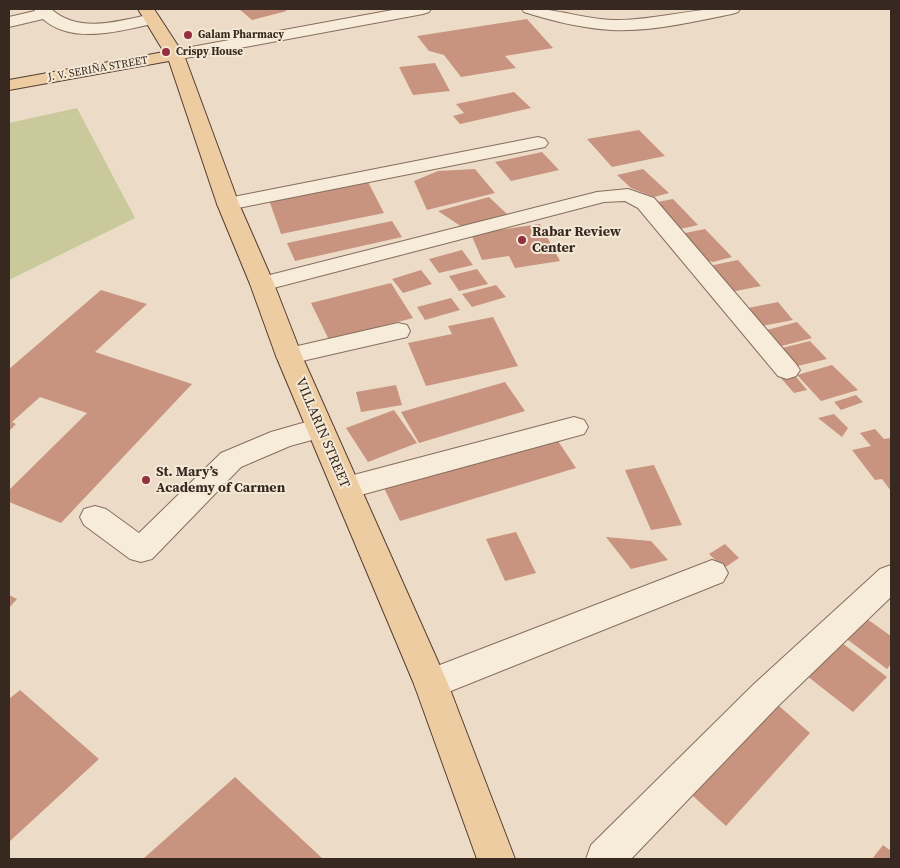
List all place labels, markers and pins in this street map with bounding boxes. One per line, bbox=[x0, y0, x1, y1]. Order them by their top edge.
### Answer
place label: Galam Pharmacy bbox=[198, 28, 284, 42]
marker: Galam Pharmacy bbox=[182, 29, 194, 41]
place label: Crispy House bbox=[176, 45, 243, 59]
marker: Crispy House bbox=[160, 46, 172, 58]
place label: Rabar Review Center bbox=[532, 224, 621, 256]
marker: Rabar Review Center bbox=[516, 234, 528, 246]
place label: St. Mary’s Academy of Carmen bbox=[156, 464, 285, 497]
marker: St. Mary’s Academy of Carmen bbox=[140, 474, 152, 486]

